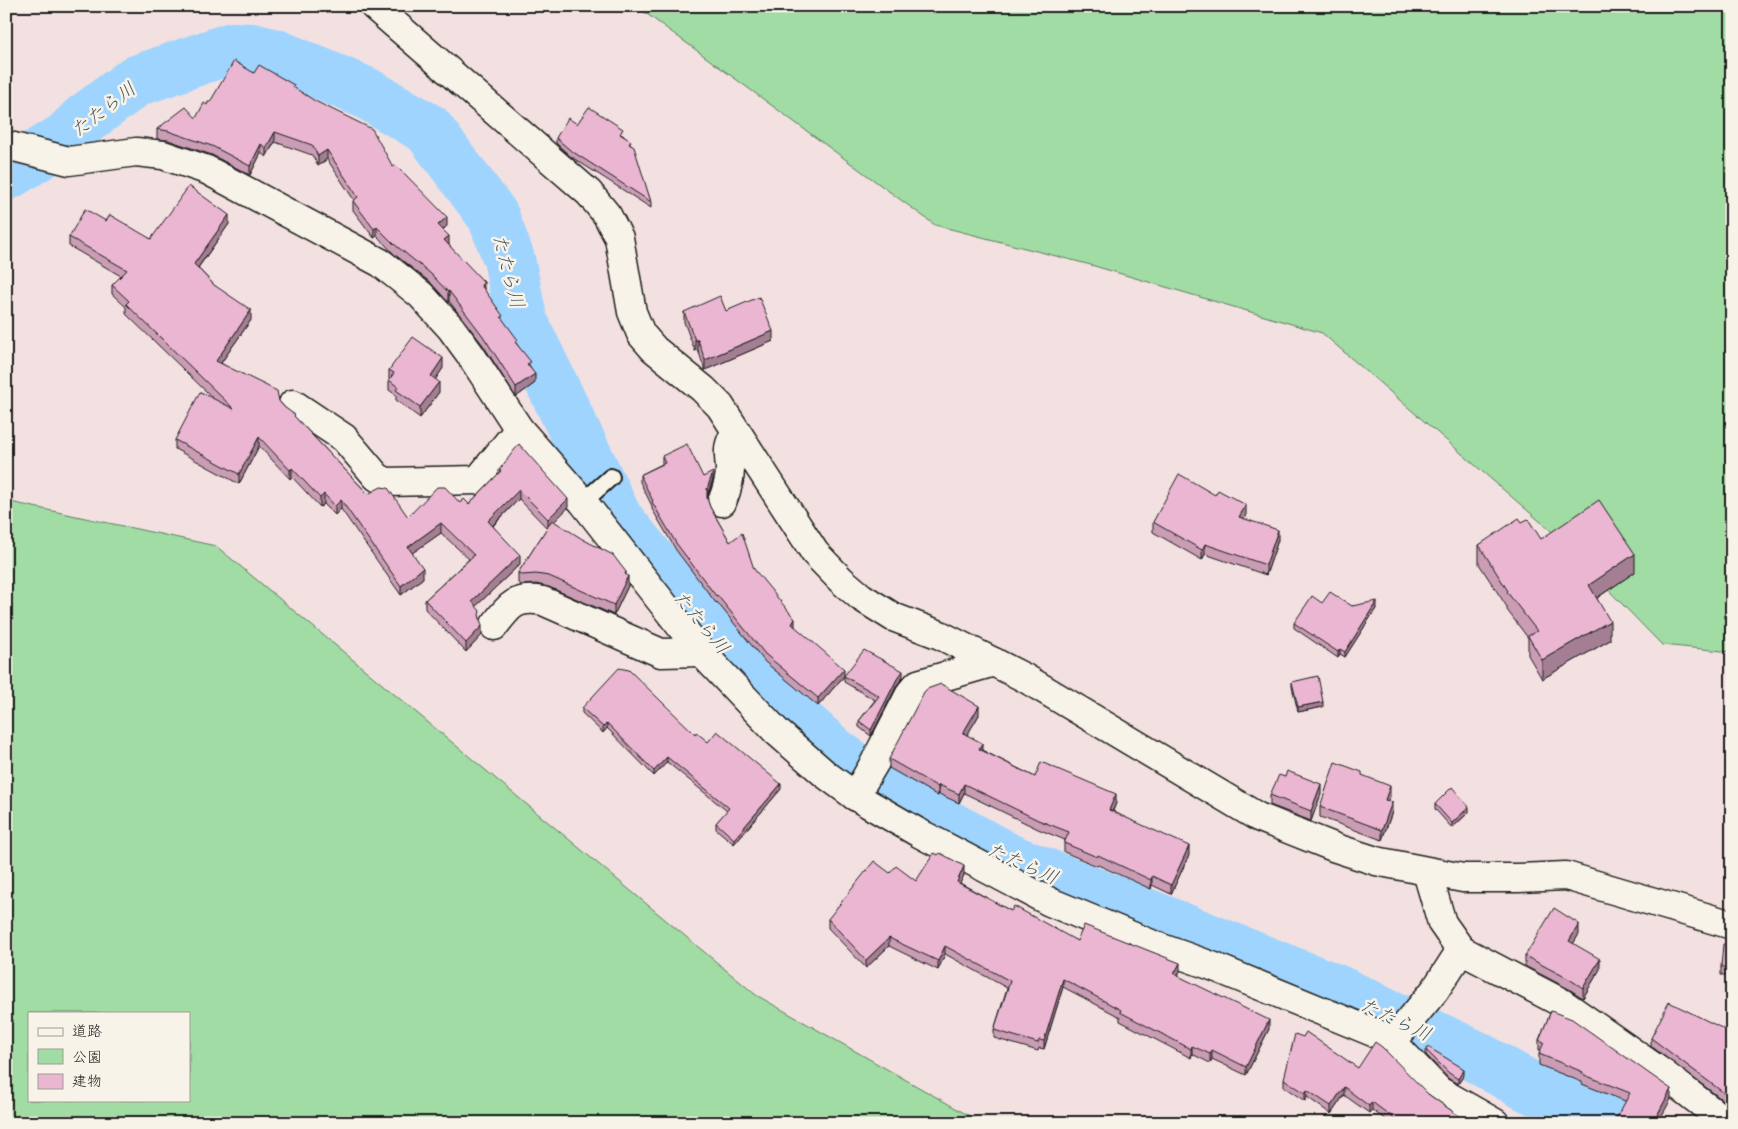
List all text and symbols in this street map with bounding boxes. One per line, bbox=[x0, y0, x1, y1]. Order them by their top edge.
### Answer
water label: たたら川 bbox=[66, 77, 142, 143]
water label: たたら川 bbox=[486, 231, 529, 311]
water label: たたら川 bbox=[667, 586, 735, 660]
water label: たたら川 bbox=[983, 837, 1062, 891]
water label: たたら川 bbox=[1356, 993, 1435, 1048]
legend bbox=[28, 1012, 190, 1102]
text: 道路 bbox=[72, 1022, 102, 1042]
text: 公園 bbox=[72, 1048, 102, 1068]
text: 建物 bbox=[72, 1072, 102, 1092]

